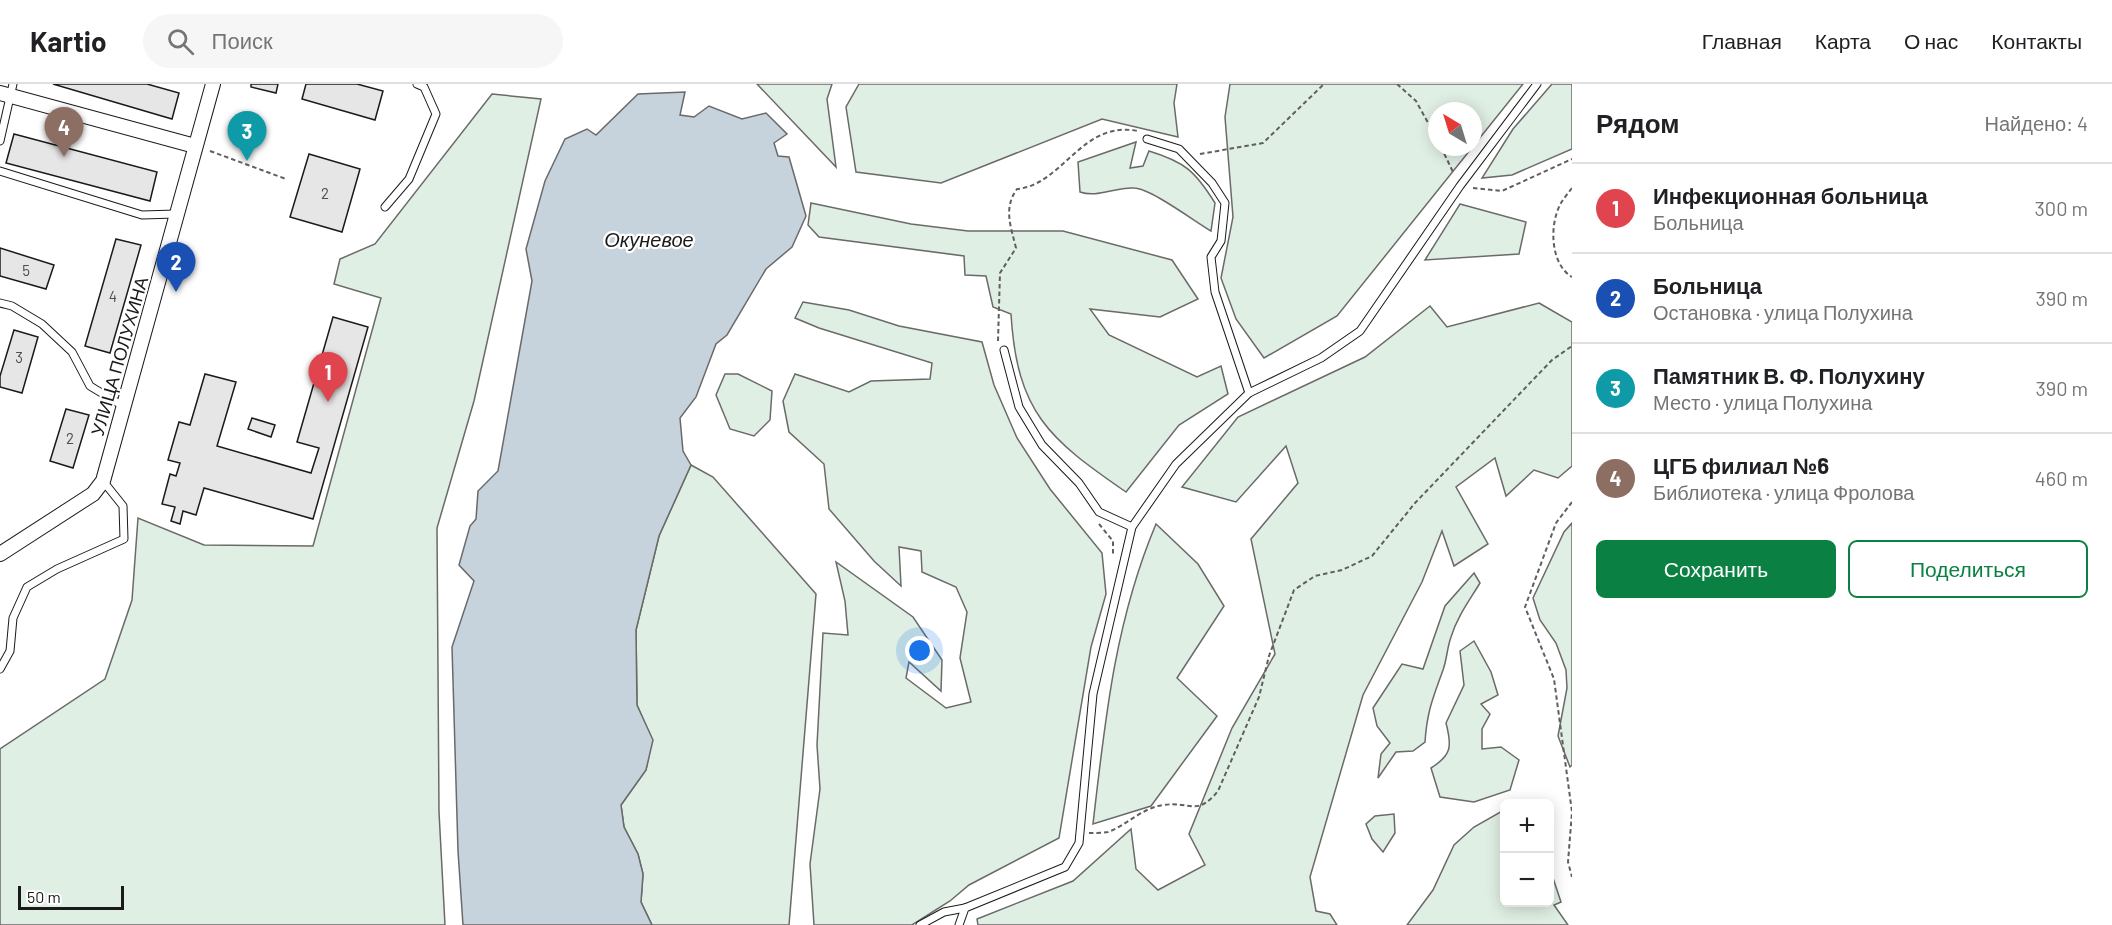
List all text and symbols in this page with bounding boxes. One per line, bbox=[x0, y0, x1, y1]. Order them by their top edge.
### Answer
search box bbox=[143, 14, 563, 68]
text: Kartio bbox=[30, 24, 107, 58]
icon: search bbox=[164, 25, 197, 58]
text: Поиск bbox=[212, 27, 273, 53]
text: Главная bbox=[1702, 28, 1782, 53]
text: Карта bbox=[1815, 28, 1871, 53]
text: О нас bbox=[1904, 28, 1958, 53]
text: Контакты bbox=[1991, 28, 2082, 53]
north arrow bbox=[1428, 102, 1482, 156]
pin: 4 bbox=[44, 107, 84, 157]
text: Рядом bbox=[1596, 107, 1679, 138]
text: Найдено: 4 bbox=[1985, 111, 2088, 135]
pin: 3 bbox=[228, 112, 266, 161]
text: Инфекционная больница bbox=[1653, 182, 1928, 208]
house number: 2 bbox=[321, 184, 329, 202]
text: 1 bbox=[1612, 196, 1619, 220]
text: 300 m bbox=[2035, 196, 2088, 220]
text: Больница bbox=[1653, 210, 1744, 234]
water label: Окуневое bbox=[604, 227, 694, 251]
pin: 2 bbox=[156, 242, 195, 292]
house number: 5 bbox=[22, 261, 30, 279]
text: Больница bbox=[1653, 272, 1762, 298]
street label: УЛИЦА ПОЛУХИНА bbox=[86, 274, 152, 438]
text: 2 bbox=[1610, 286, 1621, 310]
text: 390 m bbox=[2035, 286, 2088, 310]
house number: 4 bbox=[109, 287, 117, 305]
text: Остановка · улица Полухина bbox=[1653, 300, 1913, 324]
house number: 3 bbox=[15, 348, 23, 366]
pin: 1 bbox=[308, 352, 348, 402]
text: Памятник В. Ф. Полухину bbox=[1653, 362, 1925, 388]
text: 3 bbox=[1610, 376, 1621, 400]
text: 390 m bbox=[2035, 376, 2088, 400]
text: Место · улица Полухина bbox=[1653, 390, 1872, 414]
house number: 2 bbox=[66, 429, 74, 447]
text: ЦГБ филиал №6 bbox=[1653, 452, 1829, 478]
text: 4 bbox=[1609, 466, 1622, 490]
text: 460 m bbox=[2035, 466, 2088, 490]
text: Библиотека · улица Фролова bbox=[1653, 480, 1914, 504]
button: Сохранить bbox=[1596, 540, 1836, 598]
button: Поделиться bbox=[1848, 540, 2088, 598]
your location bbox=[905, 636, 934, 665]
map controls bbox=[1500, 799, 1554, 907]
button: + bbox=[1500, 799, 1554, 853]
button: − bbox=[1500, 853, 1554, 907]
scale bar bbox=[18, 883, 124, 910]
text: 50 m bbox=[27, 887, 61, 906]

